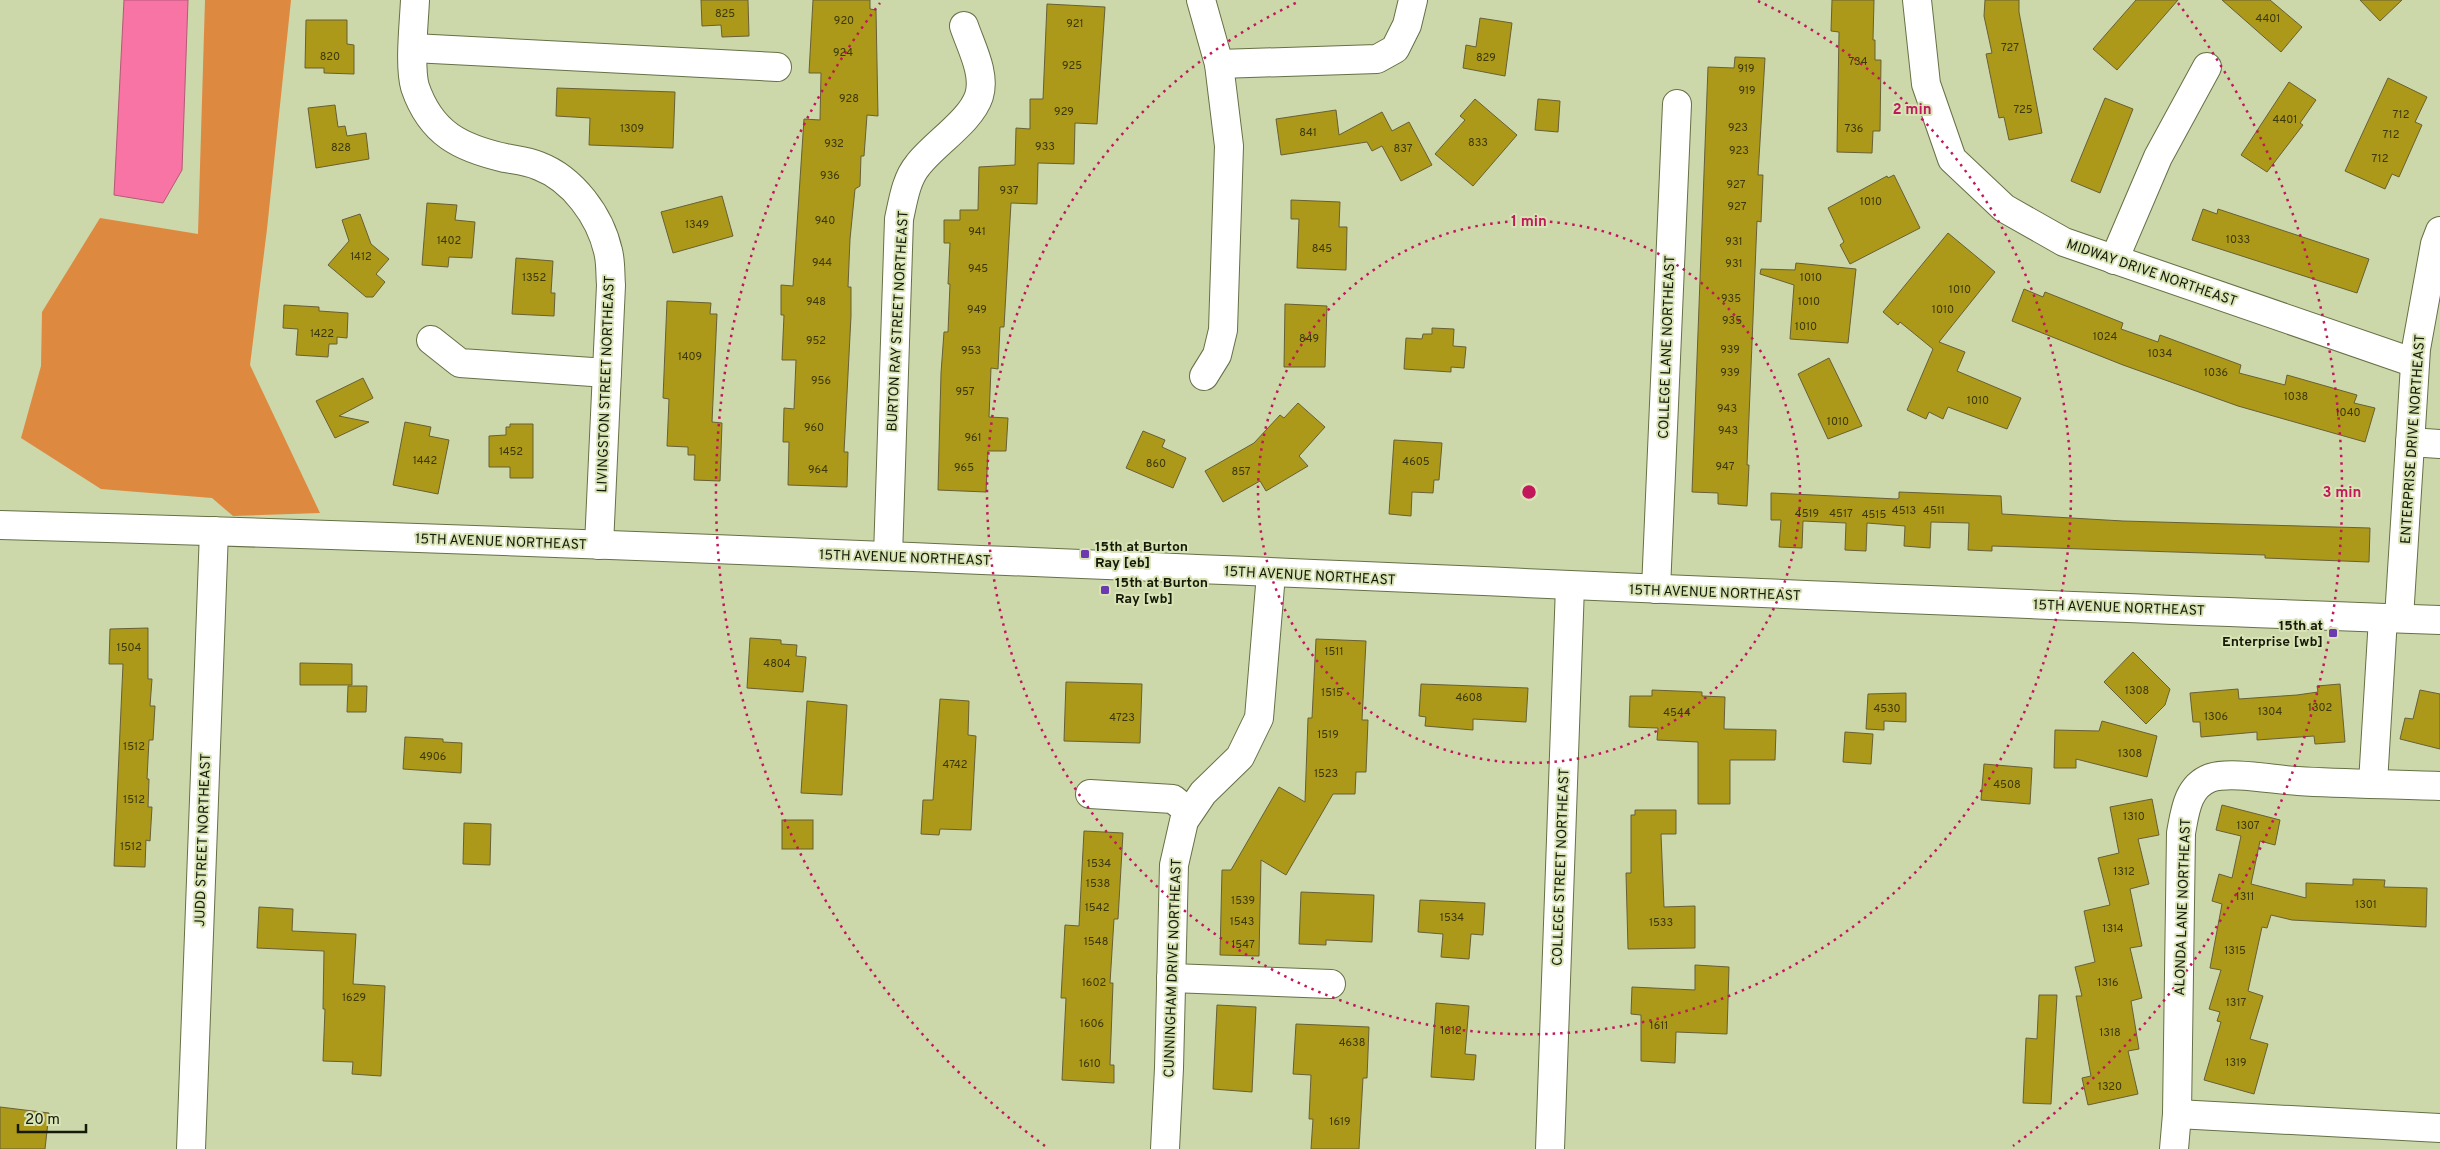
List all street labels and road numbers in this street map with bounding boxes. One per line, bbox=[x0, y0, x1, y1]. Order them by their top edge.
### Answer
street label: BURTON RAY STREET NORTHEAST bbox=[884, 210, 913, 432]
street label: MIDWAY DRIVE NORTHEAST bbox=[2064, 236, 2239, 311]
street label: COLLEGE LANE NORTHEAST bbox=[1656, 255, 1679, 439]
street label: LIVINGSTON STREET NORTHEAST bbox=[594, 275, 619, 493]
street label: ENTERPRISE DRIVE NORTHEAST bbox=[2398, 334, 2429, 545]
street label: 15TH AVENUE NORTHEAST bbox=[415, 531, 587, 554]
street label: 15TH AVENUE NORTHEAST bbox=[819, 547, 991, 570]
street label: 15TH AVENUE NORTHEAST bbox=[1224, 564, 1396, 589]
street label: 15TH AVENUE NORTHEAST bbox=[1629, 582, 1801, 605]
street label: 15TH AVENUE NORTHEAST bbox=[2033, 597, 2205, 620]
street label: JUDD STREET NORTHEAST bbox=[192, 753, 215, 927]
street label: COLLEGE STREET NORTHEAST bbox=[1550, 768, 1573, 966]
street label: ALONDA LANE NORTHEAST bbox=[2172, 818, 2195, 996]
street label: CUNNINGHAM DRIVE NORTHEAST bbox=[1161, 858, 1186, 1078]

